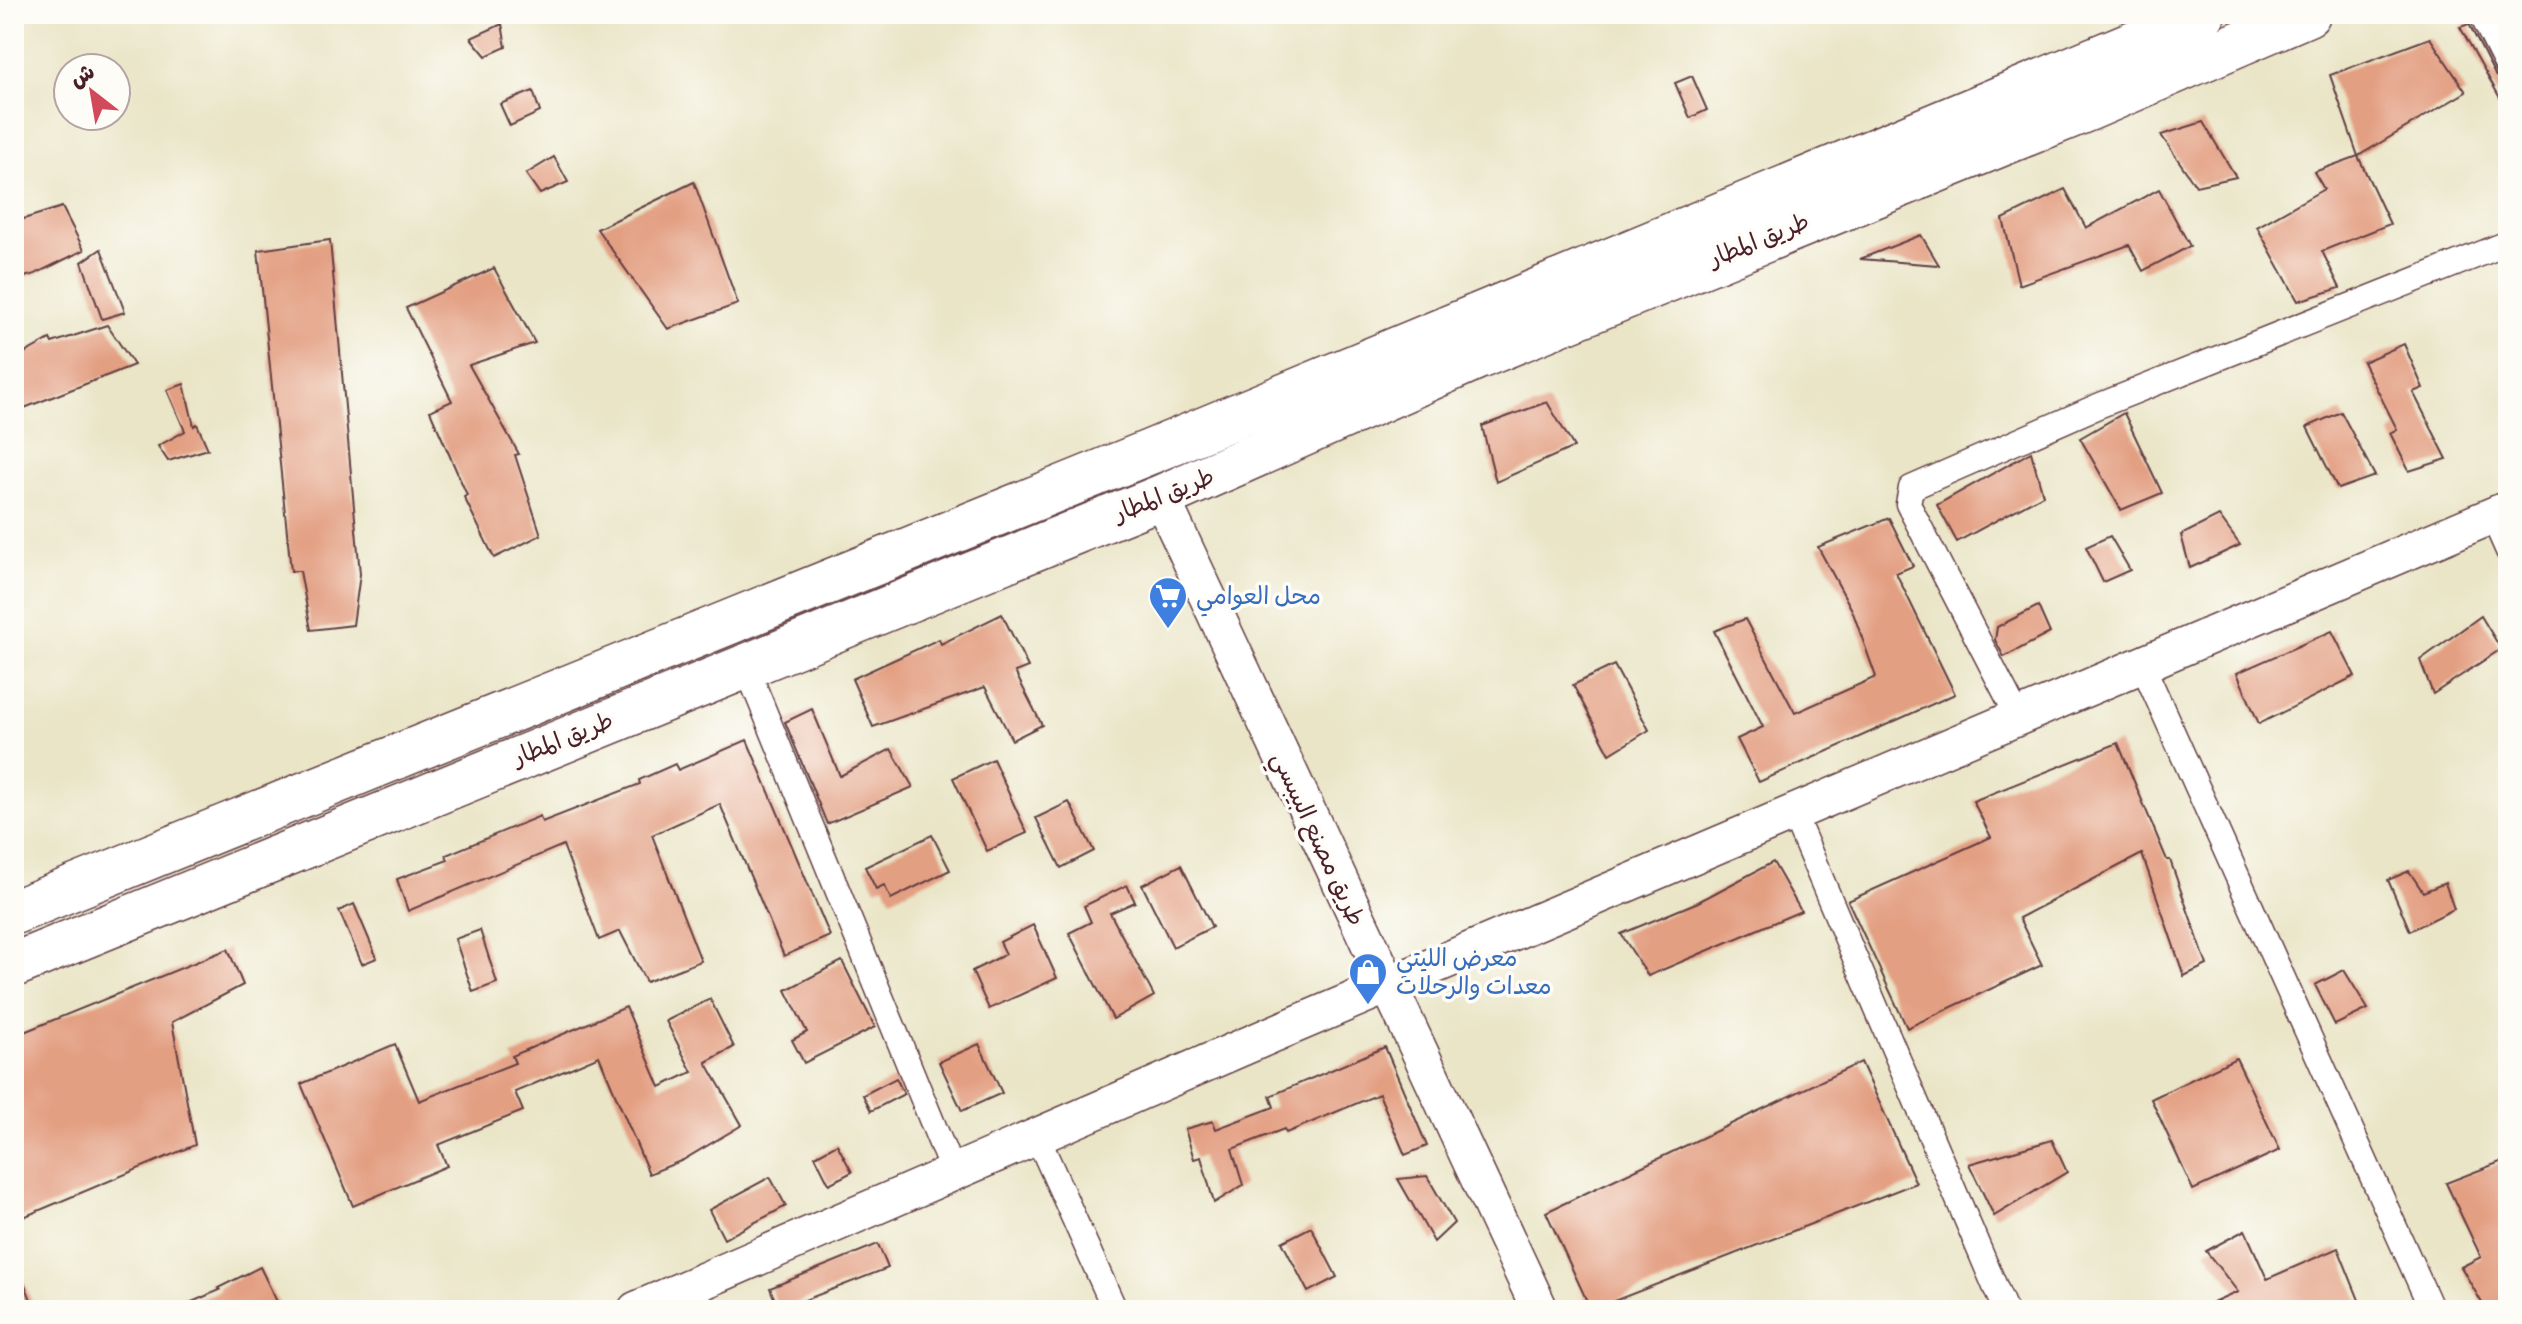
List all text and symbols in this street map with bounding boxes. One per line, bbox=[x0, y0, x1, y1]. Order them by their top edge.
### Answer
north arrow bbox=[52, 52, 132, 132]
text: ش bbox=[65, 57, 100, 94]
street label: طريق المطار bbox=[1703, 207, 1814, 274]
street label: طريق المطار bbox=[1108, 462, 1219, 529]
supermarket icon: محل العوامي bbox=[1147, 575, 1189, 630]
place label: محل العوامي bbox=[1196, 582, 1321, 617]
street label: طريق المطار bbox=[507, 706, 618, 773]
street label: طريق مصنع البيبسي bbox=[1260, 748, 1371, 933]
place label: معرض الليتي معدات والرحلات bbox=[1396, 944, 1552, 1001]
shop icon: معرض الليتي معدات والرحلات bbox=[1347, 951, 1389, 1006]

